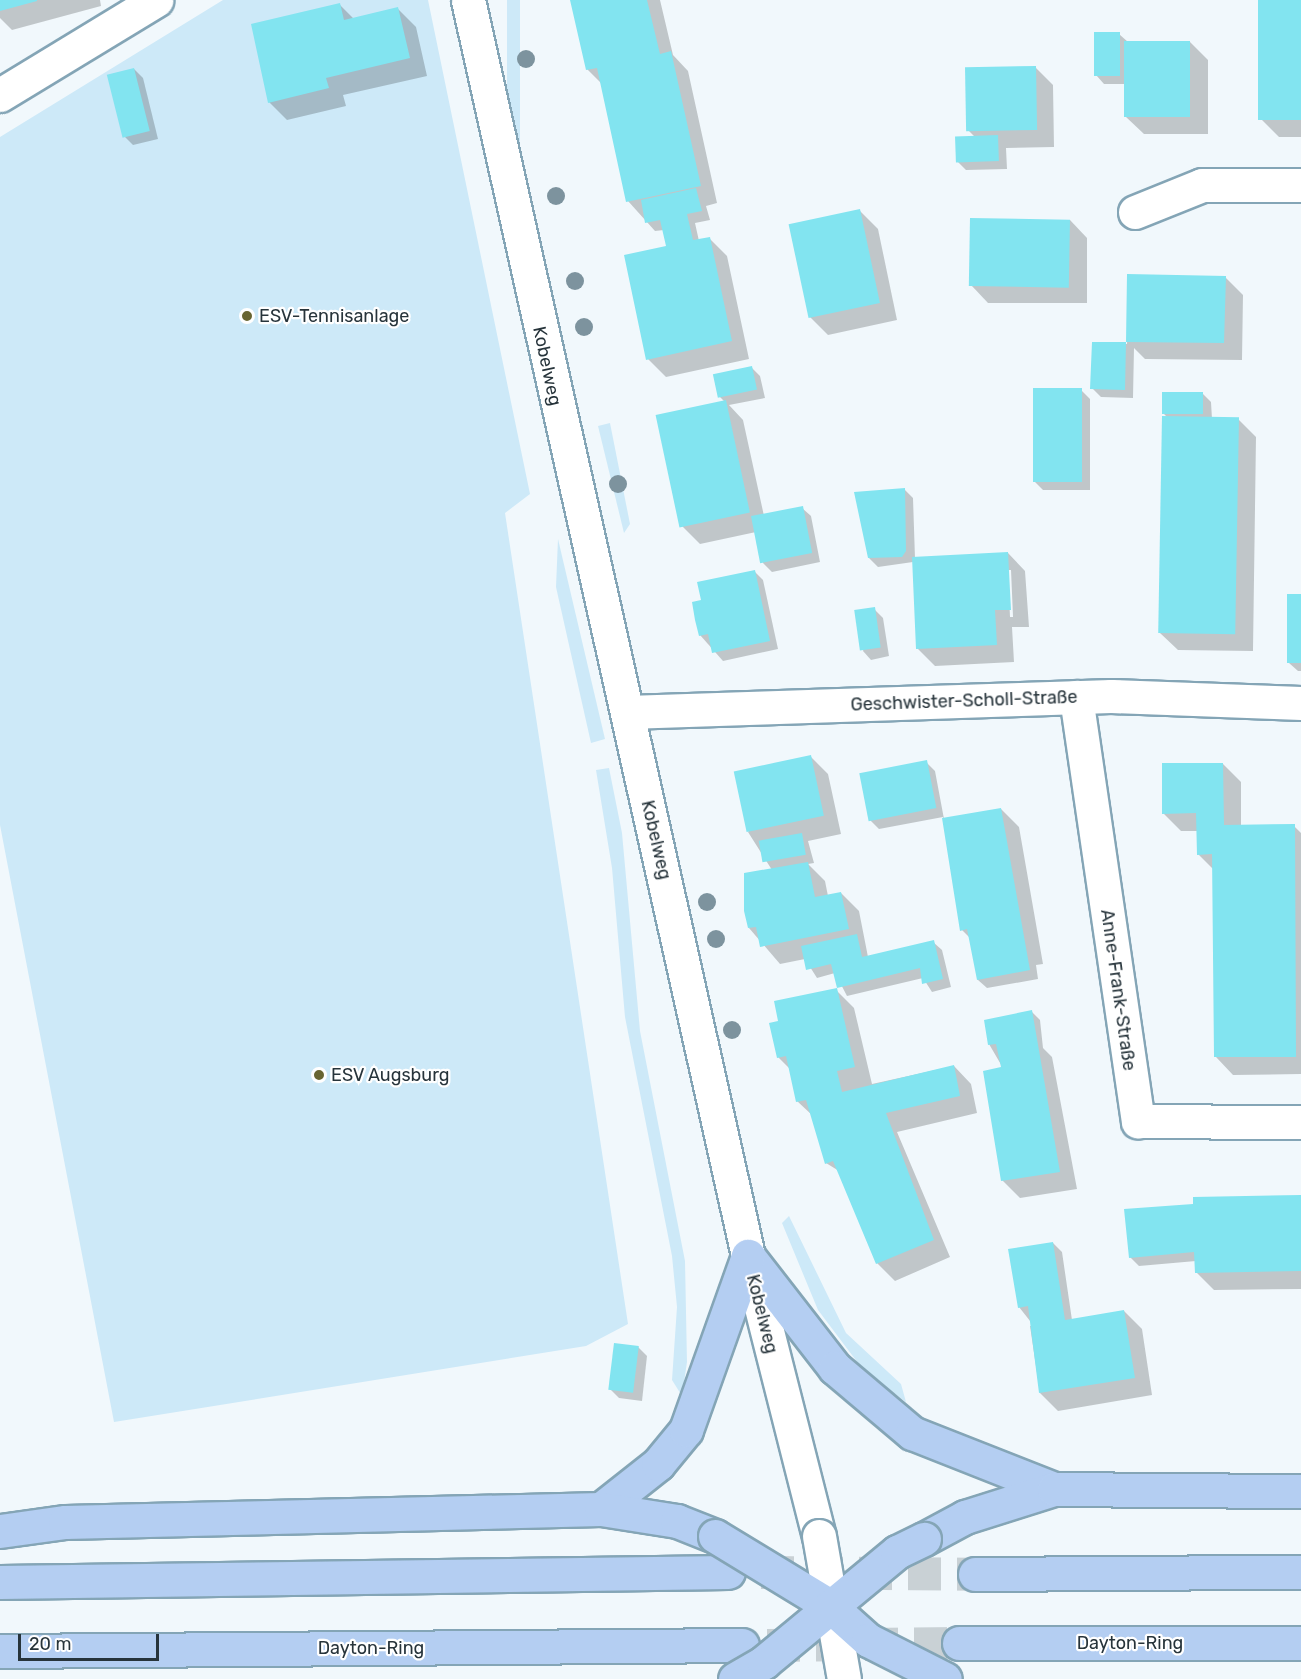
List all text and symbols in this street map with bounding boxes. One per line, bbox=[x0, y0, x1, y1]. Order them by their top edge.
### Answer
place label: ESV-Tennisanlage bbox=[259, 305, 409, 327]
marker: ESV-Tennisanlage bbox=[240, 309, 254, 323]
street label: Kobelweg bbox=[528, 324, 566, 408]
street label: Geschwister-Scholl-Straße bbox=[850, 686, 1078, 716]
street label: Kobelweg bbox=[636, 798, 676, 882]
street label: Anne-Frank-Straße bbox=[1096, 908, 1140, 1072]
place label: ESV Augsburg bbox=[331, 1064, 451, 1086]
marker: ESV Augsburg bbox=[312, 1068, 326, 1082]
street label: Kobelweg bbox=[742, 1272, 782, 1356]
scale bar bbox=[21, 1622, 162, 1660]
street label: Dayton-Ring bbox=[1077, 1632, 1183, 1654]
text: 20 m bbox=[29, 1633, 71, 1655]
street label: Dayton-Ring bbox=[318, 1637, 424, 1659]

